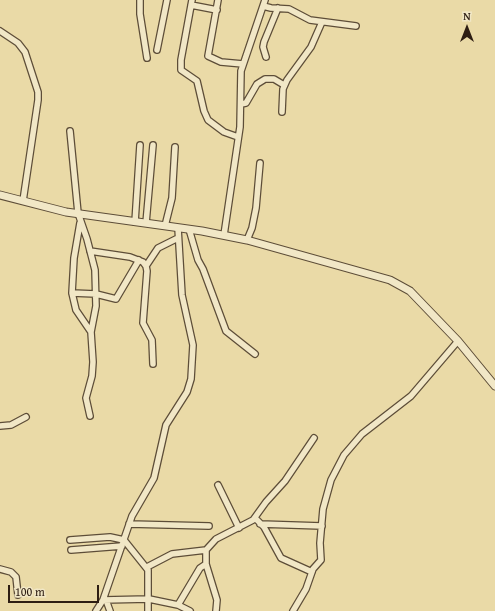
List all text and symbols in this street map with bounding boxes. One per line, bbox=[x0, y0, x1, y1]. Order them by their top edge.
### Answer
north arrow bbox=[447, 8, 487, 48]
text: N bbox=[463, 8, 471, 24]
scale bar bbox=[10, 577, 101, 603]
text: 100 m bbox=[15, 583, 45, 600]

